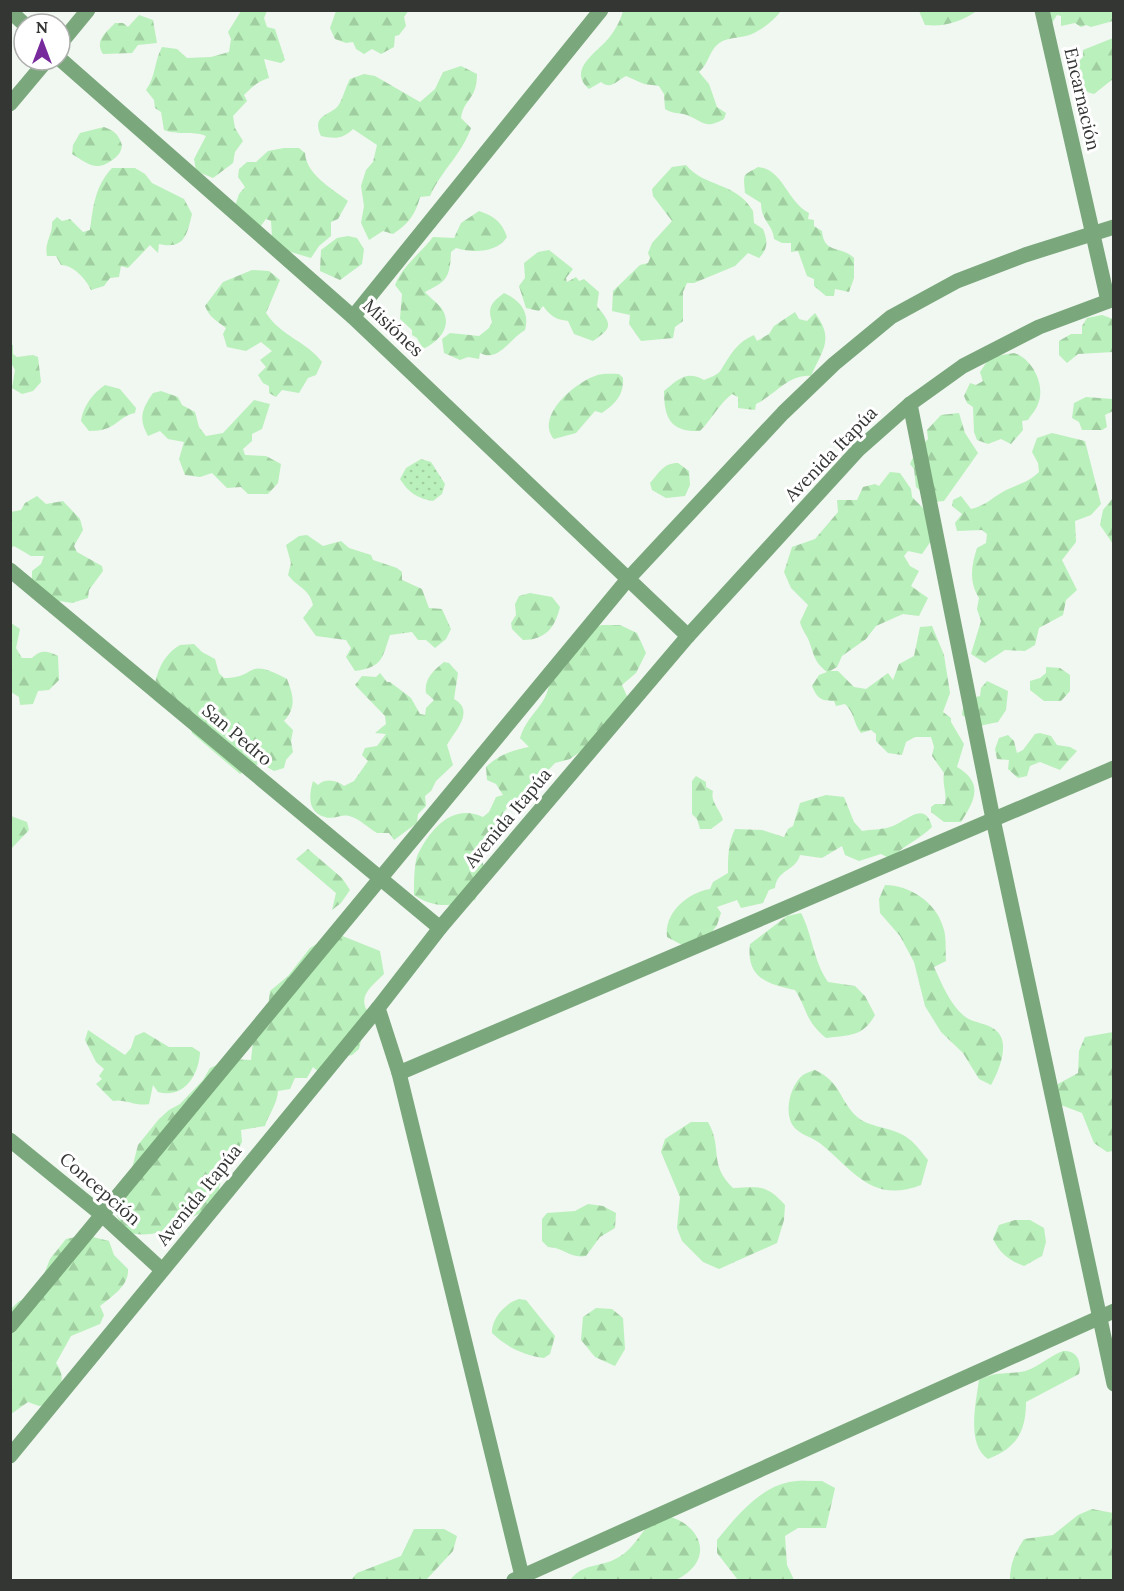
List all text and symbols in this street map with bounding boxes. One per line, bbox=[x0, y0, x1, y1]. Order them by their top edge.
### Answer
north arrow bbox=[12, 12, 72, 72]
text: N bbox=[36, 17, 48, 37]
street label: Encarnación bbox=[1059, 45, 1106, 153]
street label: Misiónes bbox=[358, 294, 428, 361]
street label: Avenida Itapúa bbox=[779, 401, 882, 507]
street label: San Pedro bbox=[198, 699, 277, 771]
street label: Avenida Itapúa bbox=[459, 763, 556, 873]
street label: Avenida Itapúa bbox=[150, 1140, 246, 1251]
street label: Concepción bbox=[55, 1147, 146, 1230]

